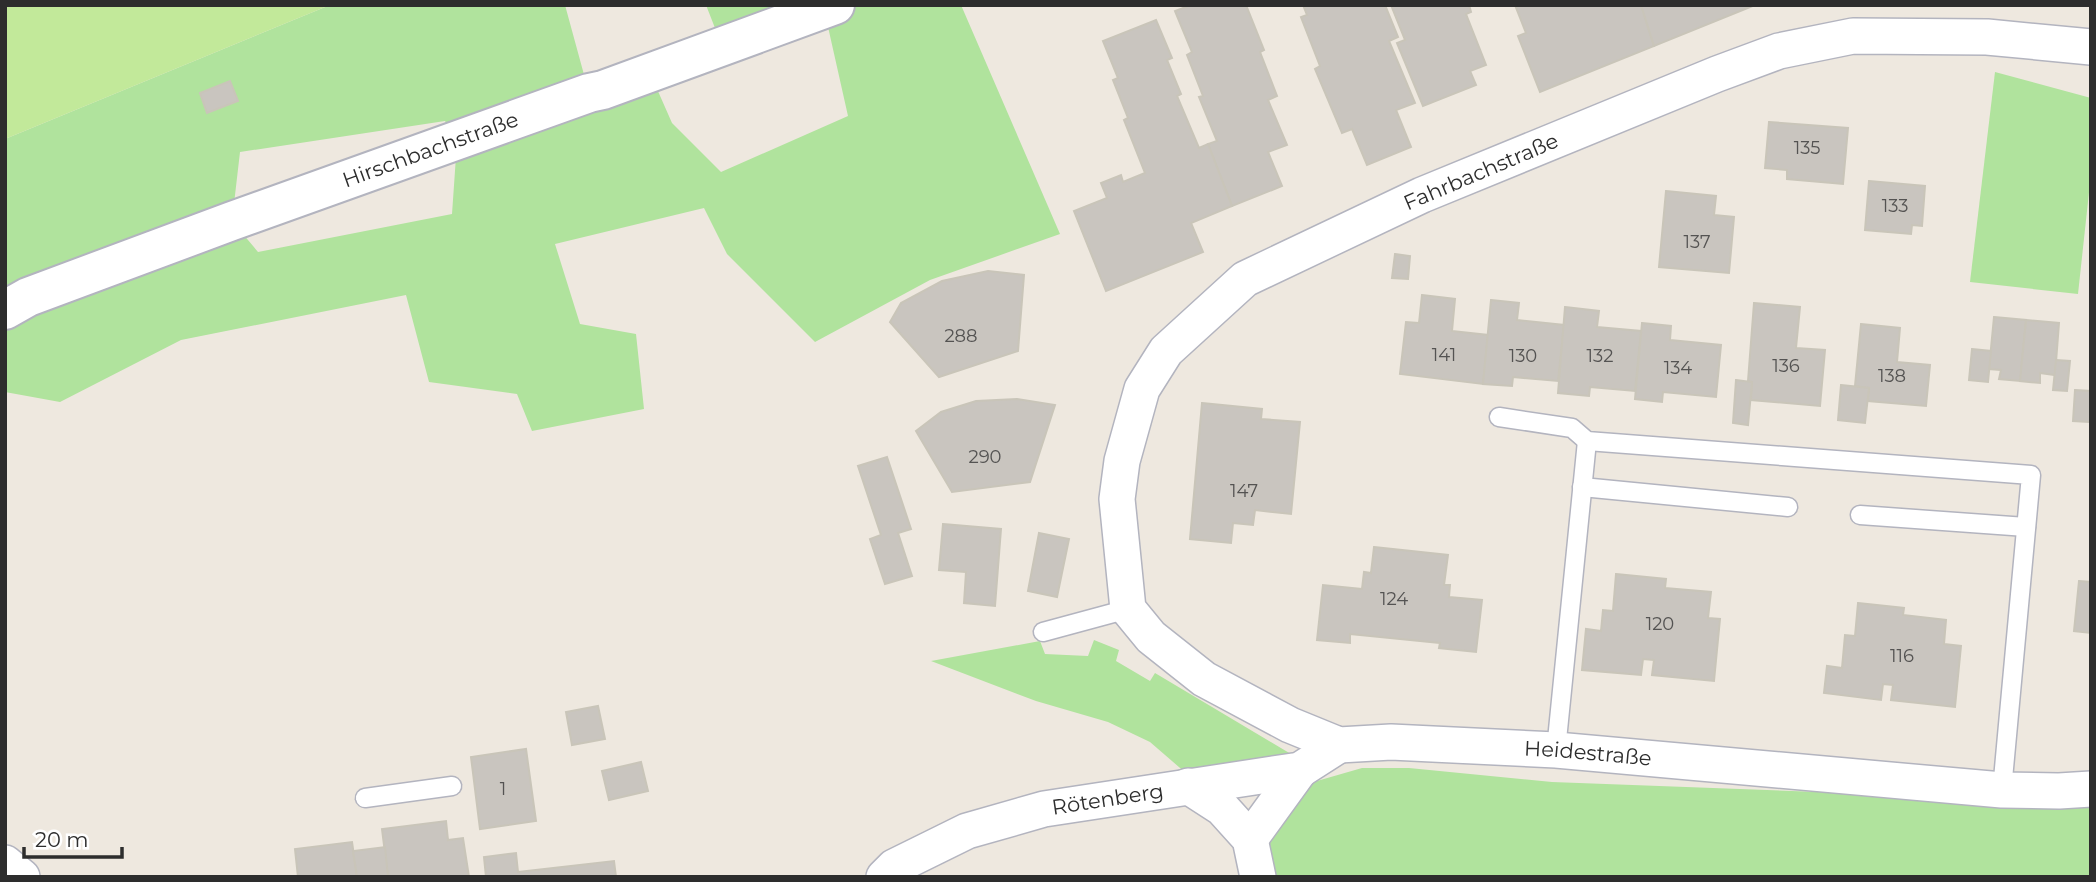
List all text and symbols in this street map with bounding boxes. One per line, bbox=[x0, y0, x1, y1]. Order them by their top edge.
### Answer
street label: Hirschbachstraße bbox=[339, 106, 522, 192]
street label: Fahrbachstraße bbox=[1400, 128, 1562, 215]
house number: 135 bbox=[1794, 137, 1820, 159]
house number: 133 bbox=[1882, 195, 1908, 217]
house number: 137 bbox=[1683, 231, 1711, 253]
house number: 288 bbox=[944, 325, 978, 347]
house number: 141 bbox=[1432, 344, 1456, 366]
house number: 130 bbox=[1509, 345, 1537, 367]
house number: 132 bbox=[1587, 345, 1613, 367]
house number: 136 bbox=[1772, 355, 1800, 377]
house number: 134 bbox=[1664, 357, 1692, 379]
house number: 138 bbox=[1878, 365, 1906, 387]
house number: 290 bbox=[968, 446, 1002, 468]
house number: 147 bbox=[1230, 480, 1258, 502]
house number: 124 bbox=[1380, 588, 1408, 610]
house number: 120 bbox=[1646, 613, 1674, 635]
house number: 116 bbox=[1890, 645, 1914, 667]
street label: Heidestraße bbox=[1524, 735, 1653, 771]
house number: 1 bbox=[500, 778, 506, 800]
street label: Rötenberg bbox=[1050, 778, 1165, 820]
scale bar bbox=[24, 816, 122, 860]
text: 20 m bbox=[35, 827, 89, 852]

